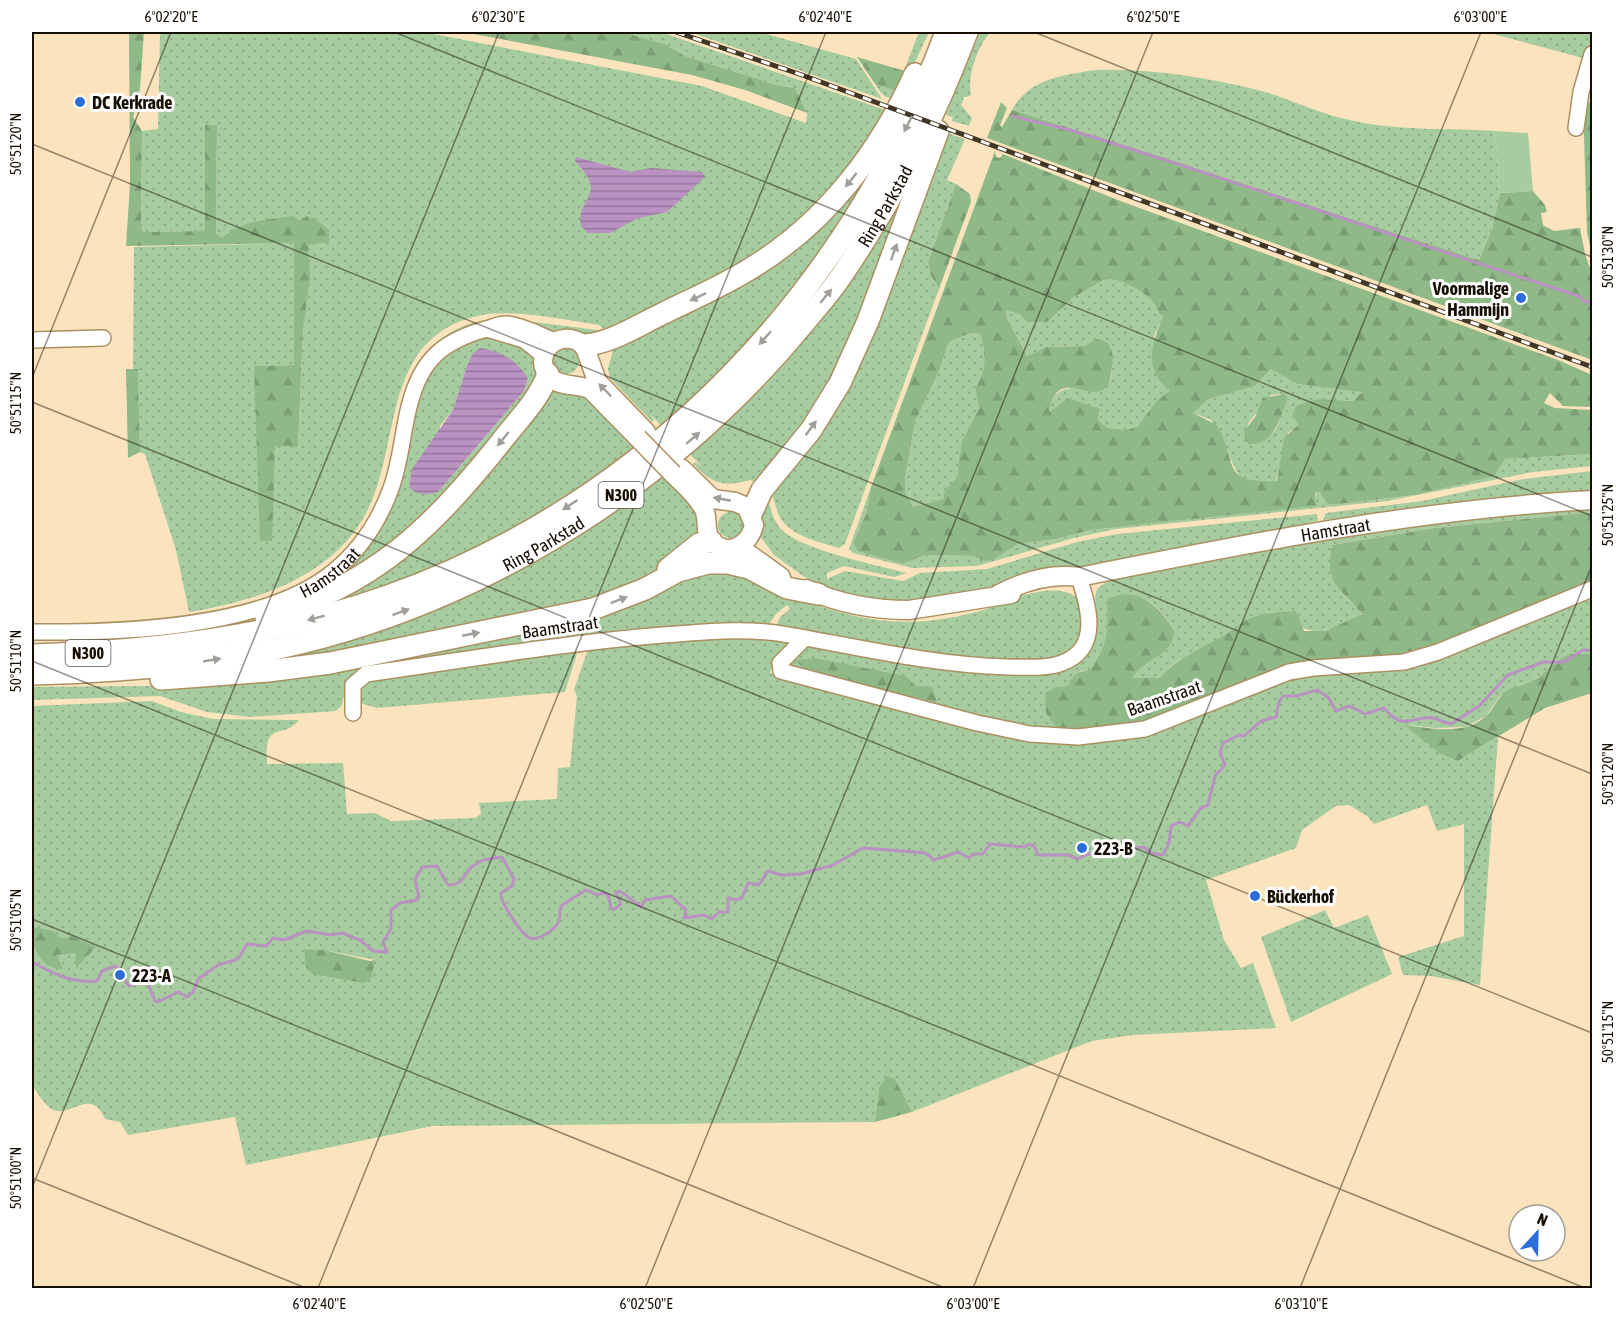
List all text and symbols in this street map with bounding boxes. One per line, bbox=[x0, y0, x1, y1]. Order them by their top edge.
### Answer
text: 6°02'20"E bbox=[144, 8, 198, 25]
text: 6°02'30"E bbox=[471, 8, 525, 25]
text: 6°02'40"E bbox=[798, 8, 852, 25]
text: 6°02'50"E bbox=[1126, 8, 1180, 25]
text: 6°03'00"E bbox=[1453, 8, 1507, 25]
place label: DC Kerkrade bbox=[92, 92, 173, 113]
marker: DC Kerkrade bbox=[73, 95, 87, 109]
text: 50°51'20"N bbox=[7, 113, 24, 175]
one-way arrow bbox=[903, 116, 912, 133]
street label: Ring Parkstad bbox=[853, 162, 916, 251]
one-way arrow bbox=[846, 172, 858, 187]
text: 50°51'30"N bbox=[1599, 226, 1616, 288]
one-way arrow bbox=[889, 243, 899, 261]
place label: Voormalige Hammijn bbox=[1432, 278, 1509, 320]
one-way arrow bbox=[819, 289, 832, 304]
marker: Voormalige Hammijn bbox=[1514, 291, 1528, 305]
one-way arrow bbox=[689, 292, 706, 301]
one-way arrow bbox=[758, 331, 772, 346]
text: 50°51'15"N bbox=[7, 372, 24, 434]
one-way arrow bbox=[598, 382, 612, 397]
one-way arrow bbox=[805, 420, 817, 435]
one-way arrow bbox=[496, 431, 509, 447]
one-way arrow bbox=[685, 431, 701, 444]
road number: N300 bbox=[598, 482, 644, 508]
text: 50°51'25"N bbox=[1599, 484, 1616, 546]
one-way arrow bbox=[712, 494, 731, 503]
one-way arrow bbox=[561, 500, 578, 511]
street label: Ring Parkstad bbox=[499, 512, 588, 575]
street label: Hamstraat bbox=[1299, 513, 1372, 545]
street label: Hamstraat bbox=[296, 543, 364, 602]
one-way arrow bbox=[610, 595, 628, 604]
one-way arrow bbox=[392, 606, 410, 616]
street label: Baamstraat bbox=[521, 611, 599, 643]
one-way arrow bbox=[307, 614, 325, 623]
one-way arrow bbox=[462, 629, 481, 638]
text: 50°51'10"N bbox=[7, 630, 24, 692]
road number: N300 bbox=[66, 640, 110, 666]
one-way arrow bbox=[203, 656, 222, 665]
street label: Baamstraat bbox=[1124, 676, 1204, 720]
text: 50°51'20"N bbox=[1599, 743, 1616, 805]
place label: 223-B bbox=[1094, 838, 1133, 859]
marker: 223-B bbox=[1075, 841, 1089, 855]
place label: Bückerhof bbox=[1267, 886, 1335, 907]
text: 50°51'05"N bbox=[7, 889, 24, 951]
marker: Bückerhof bbox=[1248, 889, 1262, 903]
place label: 223-A bbox=[132, 965, 171, 986]
marker: 223-A bbox=[113, 968, 127, 982]
text: 50°51'15"N bbox=[1599, 1001, 1616, 1063]
text: 50°51'00"N bbox=[7, 1147, 24, 1209]
north arrow bbox=[1507, 1203, 1567, 1263]
text: N bbox=[1535, 1209, 1550, 1229]
text: 6°02'40"E bbox=[292, 1295, 346, 1312]
text: 6°02'50"E bbox=[619, 1295, 673, 1312]
text: 6°03'00"E bbox=[946, 1295, 1000, 1312]
text: 6°03'10"E bbox=[1274, 1295, 1328, 1312]

